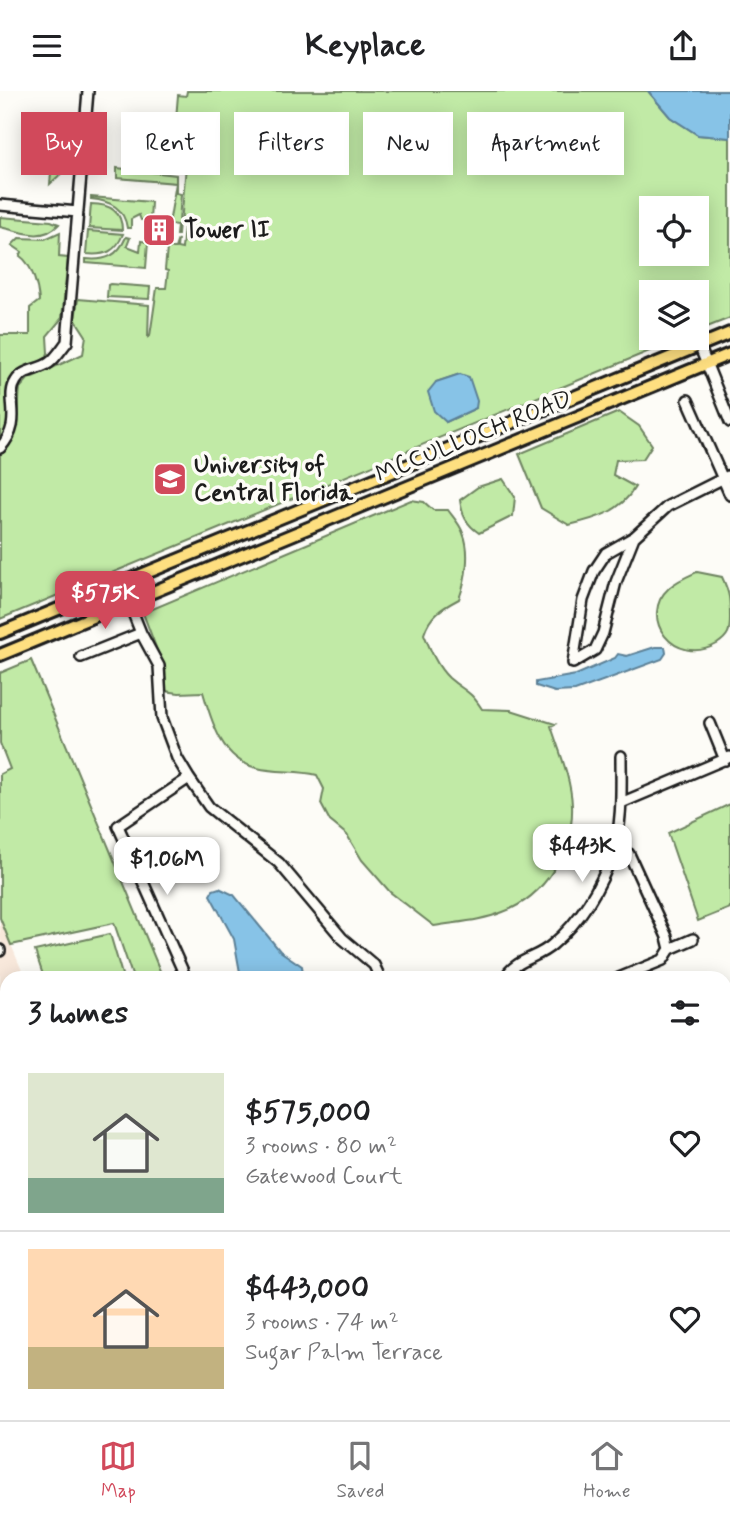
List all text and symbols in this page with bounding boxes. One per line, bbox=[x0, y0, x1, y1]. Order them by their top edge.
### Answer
text: Keyplace bbox=[305, 25, 425, 67]
icon: menu bbox=[28, 27, 66, 65]
icon: share bbox=[664, 27, 702, 65]
chip: Buy bbox=[21, 112, 107, 175]
chip: Rent bbox=[121, 112, 220, 175]
chip: Filters bbox=[234, 112, 349, 175]
chip: New bbox=[363, 112, 453, 175]
chip: Apartment bbox=[467, 112, 624, 175]
map controls bbox=[639, 196, 709, 350]
button: locate bbox=[639, 196, 709, 266]
building icon: Tower II bbox=[140, 211, 178, 249]
place label: Tower II bbox=[184, 215, 270, 246]
button: layers bbox=[639, 280, 709, 350]
street label: MCCULLOCH ROAD bbox=[371, 383, 577, 491]
place label: University of Central Florida bbox=[194, 450, 353, 509]
school or university icon: University of Central Florida bbox=[151, 460, 189, 498]
pin: $575K bbox=[56, 571, 154, 631]
text: $575K bbox=[71, 579, 139, 609]
pin: $443K bbox=[533, 825, 631, 884]
text: $443K bbox=[549, 832, 615, 862]
pin: $1.06M bbox=[110, 837, 224, 897]
text: $1.06M bbox=[130, 845, 204, 875]
text: 3 homes bbox=[28, 994, 128, 1033]
icon: filters bbox=[666, 994, 704, 1032]
text: $575,000 bbox=[245, 1093, 371, 1132]
icon: home bbox=[84, 1101, 168, 1185]
icon: heart bbox=[666, 1124, 704, 1162]
text: 3 rooms · 80 m² bbox=[245, 1132, 397, 1162]
text: Gatewood Court bbox=[245, 1162, 403, 1192]
text: $443,000 bbox=[245, 1269, 369, 1308]
icon: home bbox=[84, 1277, 168, 1361]
icon: heart bbox=[666, 1300, 704, 1338]
text: 3 rooms · 74 m² bbox=[245, 1308, 399, 1338]
text: Sugar Palm Terrace bbox=[245, 1338, 443, 1368]
tab: Map bbox=[99, 1437, 137, 1504]
tab: Saved bbox=[336, 1437, 384, 1504]
tab: Home bbox=[583, 1437, 631, 1504]

